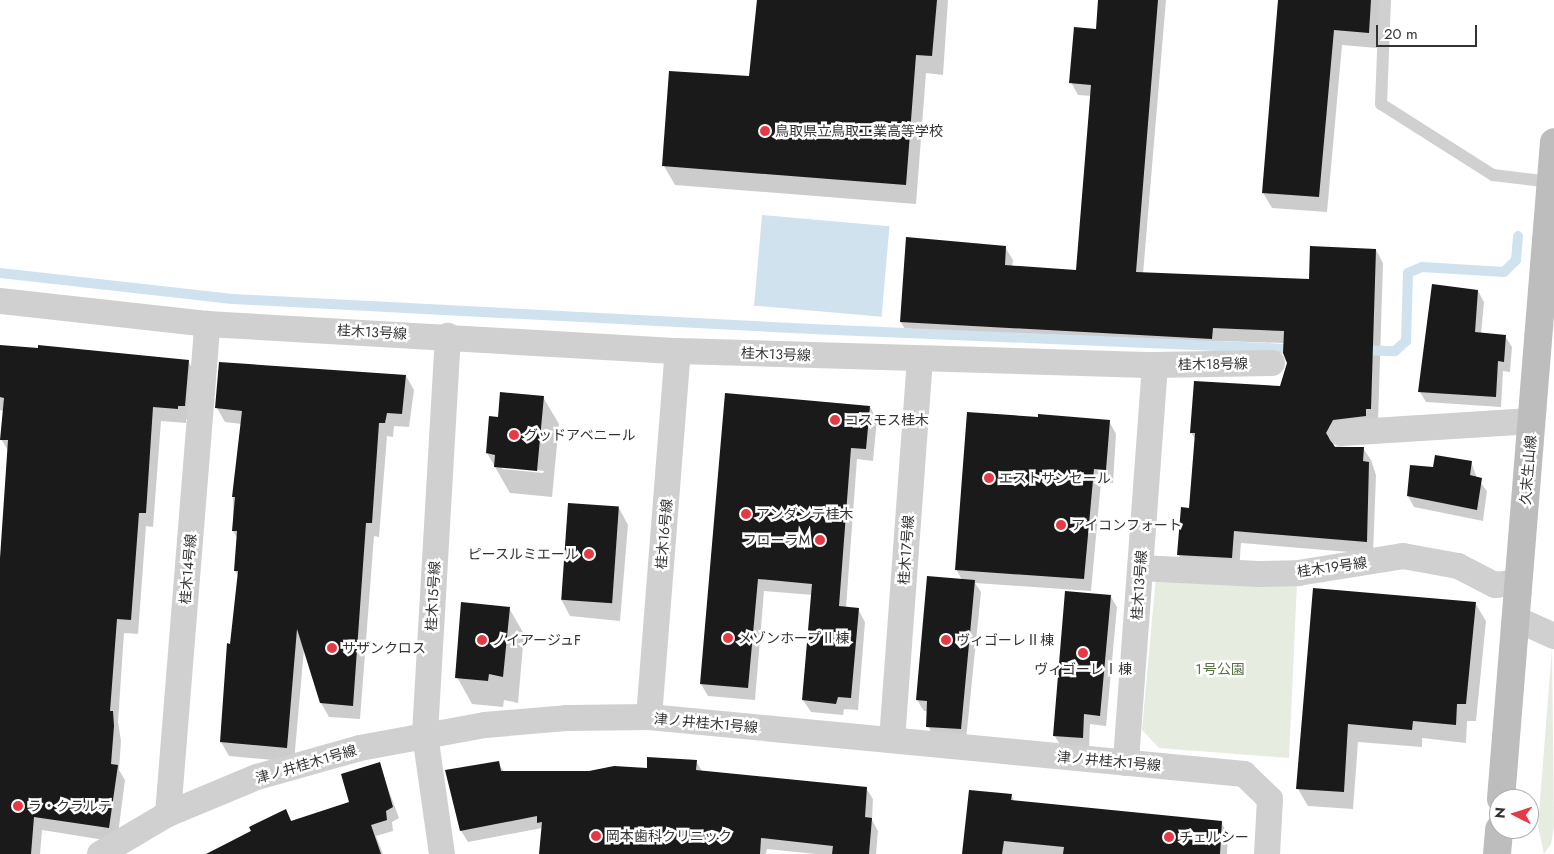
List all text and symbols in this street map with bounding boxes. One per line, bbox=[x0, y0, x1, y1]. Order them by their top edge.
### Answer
scale bar bbox=[1379, 15, 1480, 47]
text: 20 m bbox=[1384, 23, 1418, 45]
place label: 鳥取県立鳥取工業高等学校 bbox=[775, 123, 943, 139]
marker: 鳥取県立鳥取工業高等学校 bbox=[759, 125, 771, 137]
street label: 桂木13号線 bbox=[337, 322, 407, 342]
street label: 桂木13号線 bbox=[741, 344, 811, 364]
street label: 桂木18号線 bbox=[1178, 355, 1248, 373]
place label: コスモス桂木 bbox=[845, 412, 929, 428]
marker: コスモス桂木 bbox=[829, 414, 841, 426]
place label: グッドアベニール bbox=[524, 427, 636, 443]
marker: グッドアベニール bbox=[508, 429, 520, 441]
street label: 久末生山線 bbox=[1517, 434, 1539, 506]
place label: エストサンセール bbox=[999, 470, 1111, 486]
marker: エストサンセール bbox=[983, 472, 995, 484]
street label: 桂木16号線 bbox=[653, 498, 675, 570]
place label: アンダンテ桂木 bbox=[756, 506, 854, 522]
marker: アンダンテ桂木 bbox=[740, 508, 752, 520]
street label: 桂木17号線 bbox=[895, 515, 917, 585]
place label: アイコンフォート bbox=[1071, 517, 1183, 533]
marker: アイコンフォート bbox=[1055, 519, 1067, 531]
place label: フローラM bbox=[743, 532, 810, 548]
street label: 桂木14号線 bbox=[177, 533, 199, 605]
marker: フローラM bbox=[814, 534, 826, 546]
place label: ピースルミエール bbox=[467, 546, 579, 562]
marker: ピースルミエール bbox=[583, 548, 595, 560]
street label: 桂木13号線 bbox=[1128, 550, 1150, 620]
street label: 桂木19号線 bbox=[1296, 554, 1368, 580]
street label: 桂木15号線 bbox=[423, 561, 443, 631]
place label: メゾンホープⅡ棟 bbox=[738, 630, 850, 646]
place label: ノイアージュF bbox=[492, 632, 582, 648]
marker: メゾンホープⅡ棟 bbox=[722, 632, 734, 644]
place label: ヴィゴーレⅡ棟 bbox=[956, 632, 1054, 648]
marker: ノイアージュF bbox=[476, 634, 488, 646]
marker: ヴィゴーレⅡ棟 bbox=[940, 634, 952, 646]
place label: サザンクロス bbox=[342, 640, 426, 656]
marker: サザンクロス bbox=[326, 642, 338, 654]
marker: ヴィゴーレⅠ棟 bbox=[1077, 647, 1089, 659]
place label: ヴィゴーレⅠ棟 bbox=[1034, 661, 1132, 677]
park label: １号公園 bbox=[1195, 661, 1245, 677]
street label: 津ノ井桂木1号線 bbox=[653, 710, 759, 736]
street label: 津ノ井桂木1号線 bbox=[254, 742, 358, 786]
street label: 津ノ井桂木1号線 bbox=[1056, 748, 1162, 774]
north arrow bbox=[1489, 789, 1539, 839]
place label: ラ・クラルテ bbox=[28, 798, 112, 814]
marker: ラ・クラルテ bbox=[12, 800, 24, 812]
text: N bbox=[1490, 806, 1511, 819]
place label: 岡本歯科クリニック bbox=[606, 828, 732, 844]
place label: チェルシー bbox=[1179, 829, 1249, 845]
marker: 岡本歯科クリニック bbox=[590, 830, 602, 842]
marker: チェルシー bbox=[1163, 831, 1175, 843]

